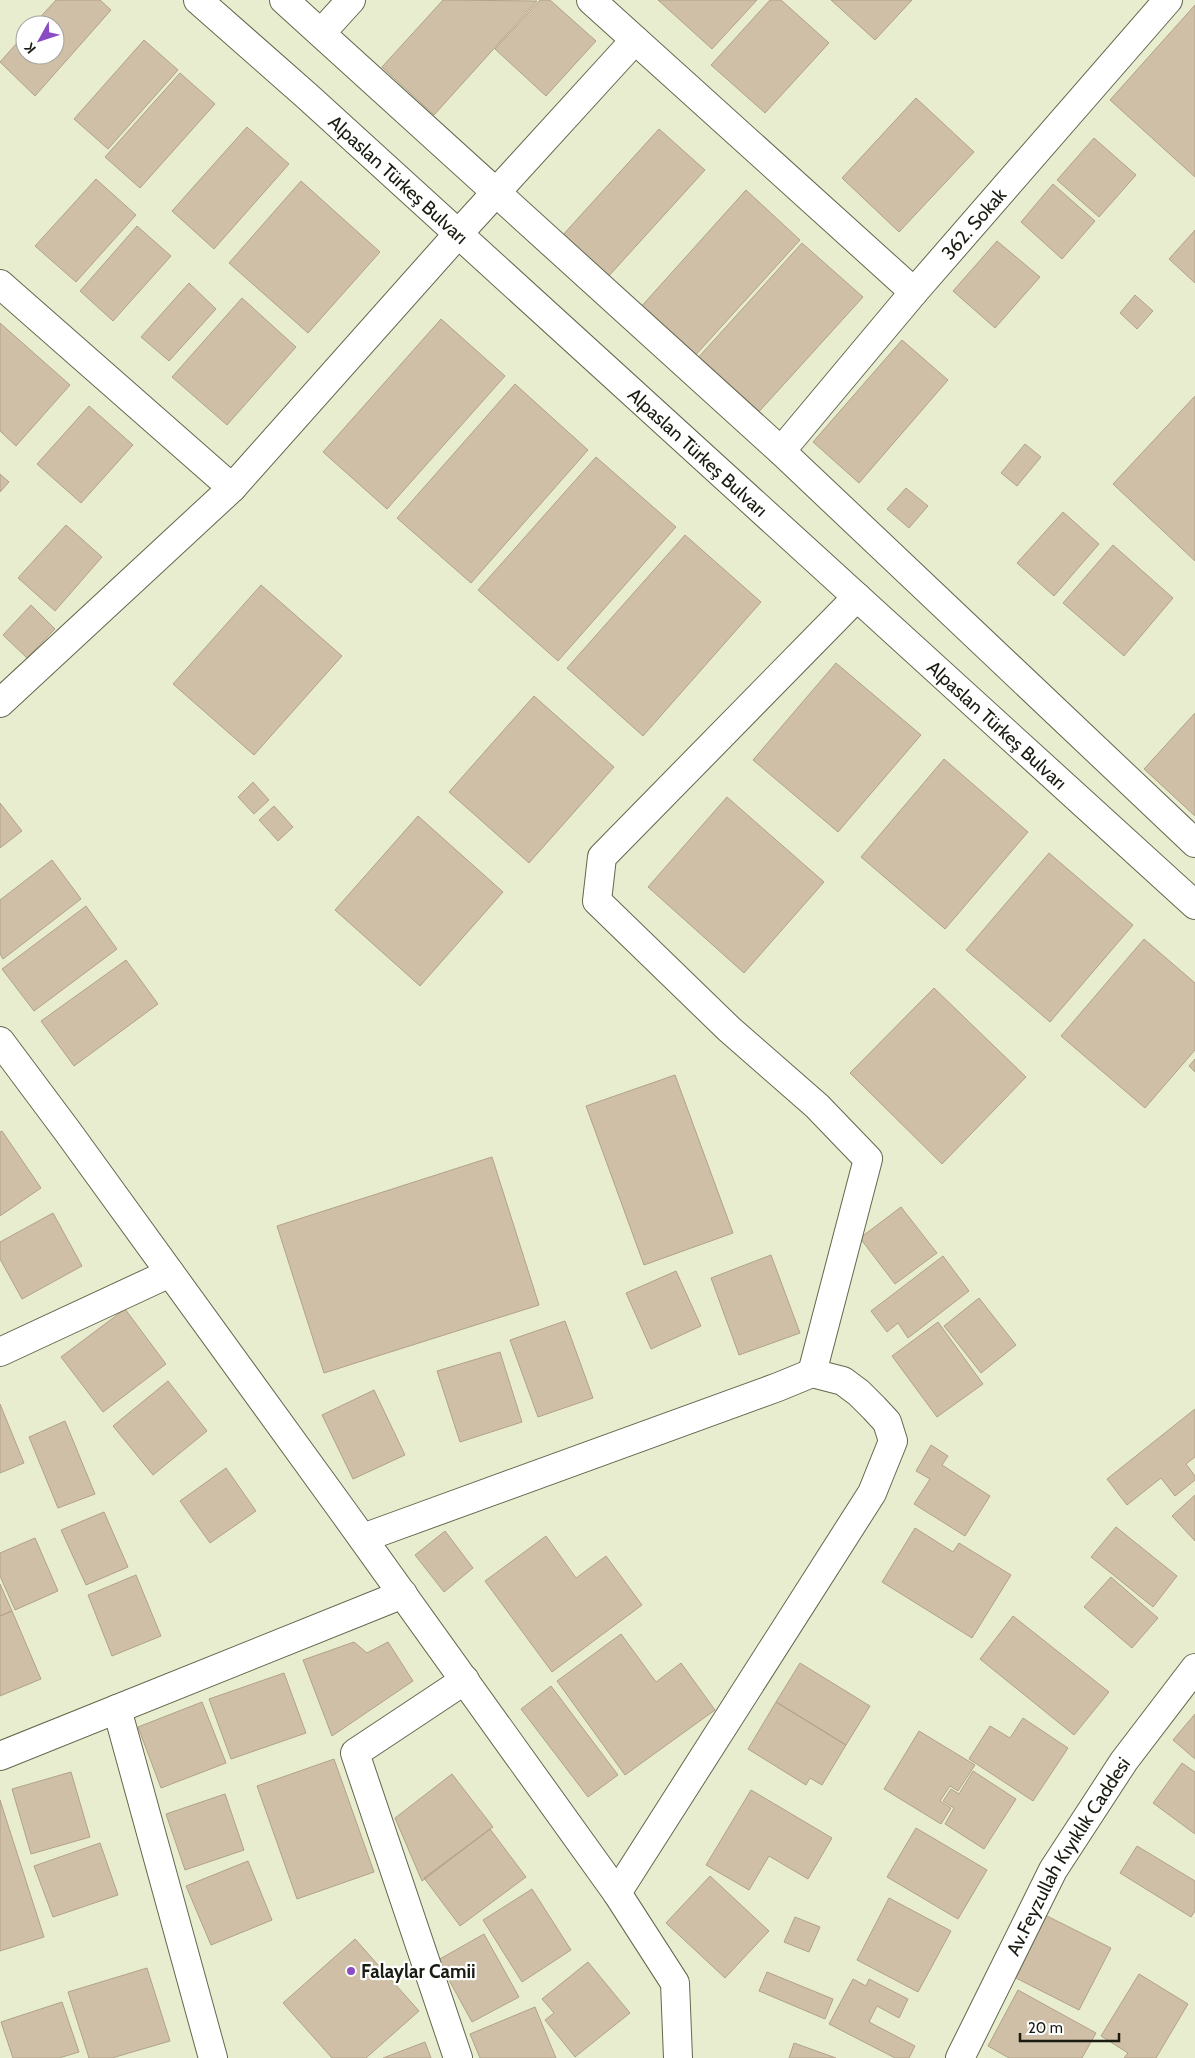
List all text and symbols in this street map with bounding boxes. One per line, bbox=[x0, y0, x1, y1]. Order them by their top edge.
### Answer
north arrow bbox=[15, 15, 65, 65]
text: K bbox=[20, 39, 40, 58]
street label: Alpaslan Türkeş Bulvarı bbox=[324, 110, 473, 249]
street label: 362. Sokak bbox=[936, 183, 1011, 264]
street label: Alpaslan Türkeş Bulvarı bbox=[623, 383, 772, 521]
street label: Alpaslan Türkeş Bulvarı bbox=[923, 656, 1072, 794]
street label: Av.Feyzullah Kıyıklık Caddesi bbox=[1001, 1752, 1134, 1959]
place label: Falaylar Camii bbox=[361, 1960, 476, 1983]
marker: Falaylar Camii bbox=[345, 1965, 357, 1977]
scale bar bbox=[1020, 2010, 1119, 2042]
text: 20 m bbox=[1028, 2019, 1063, 2037]

